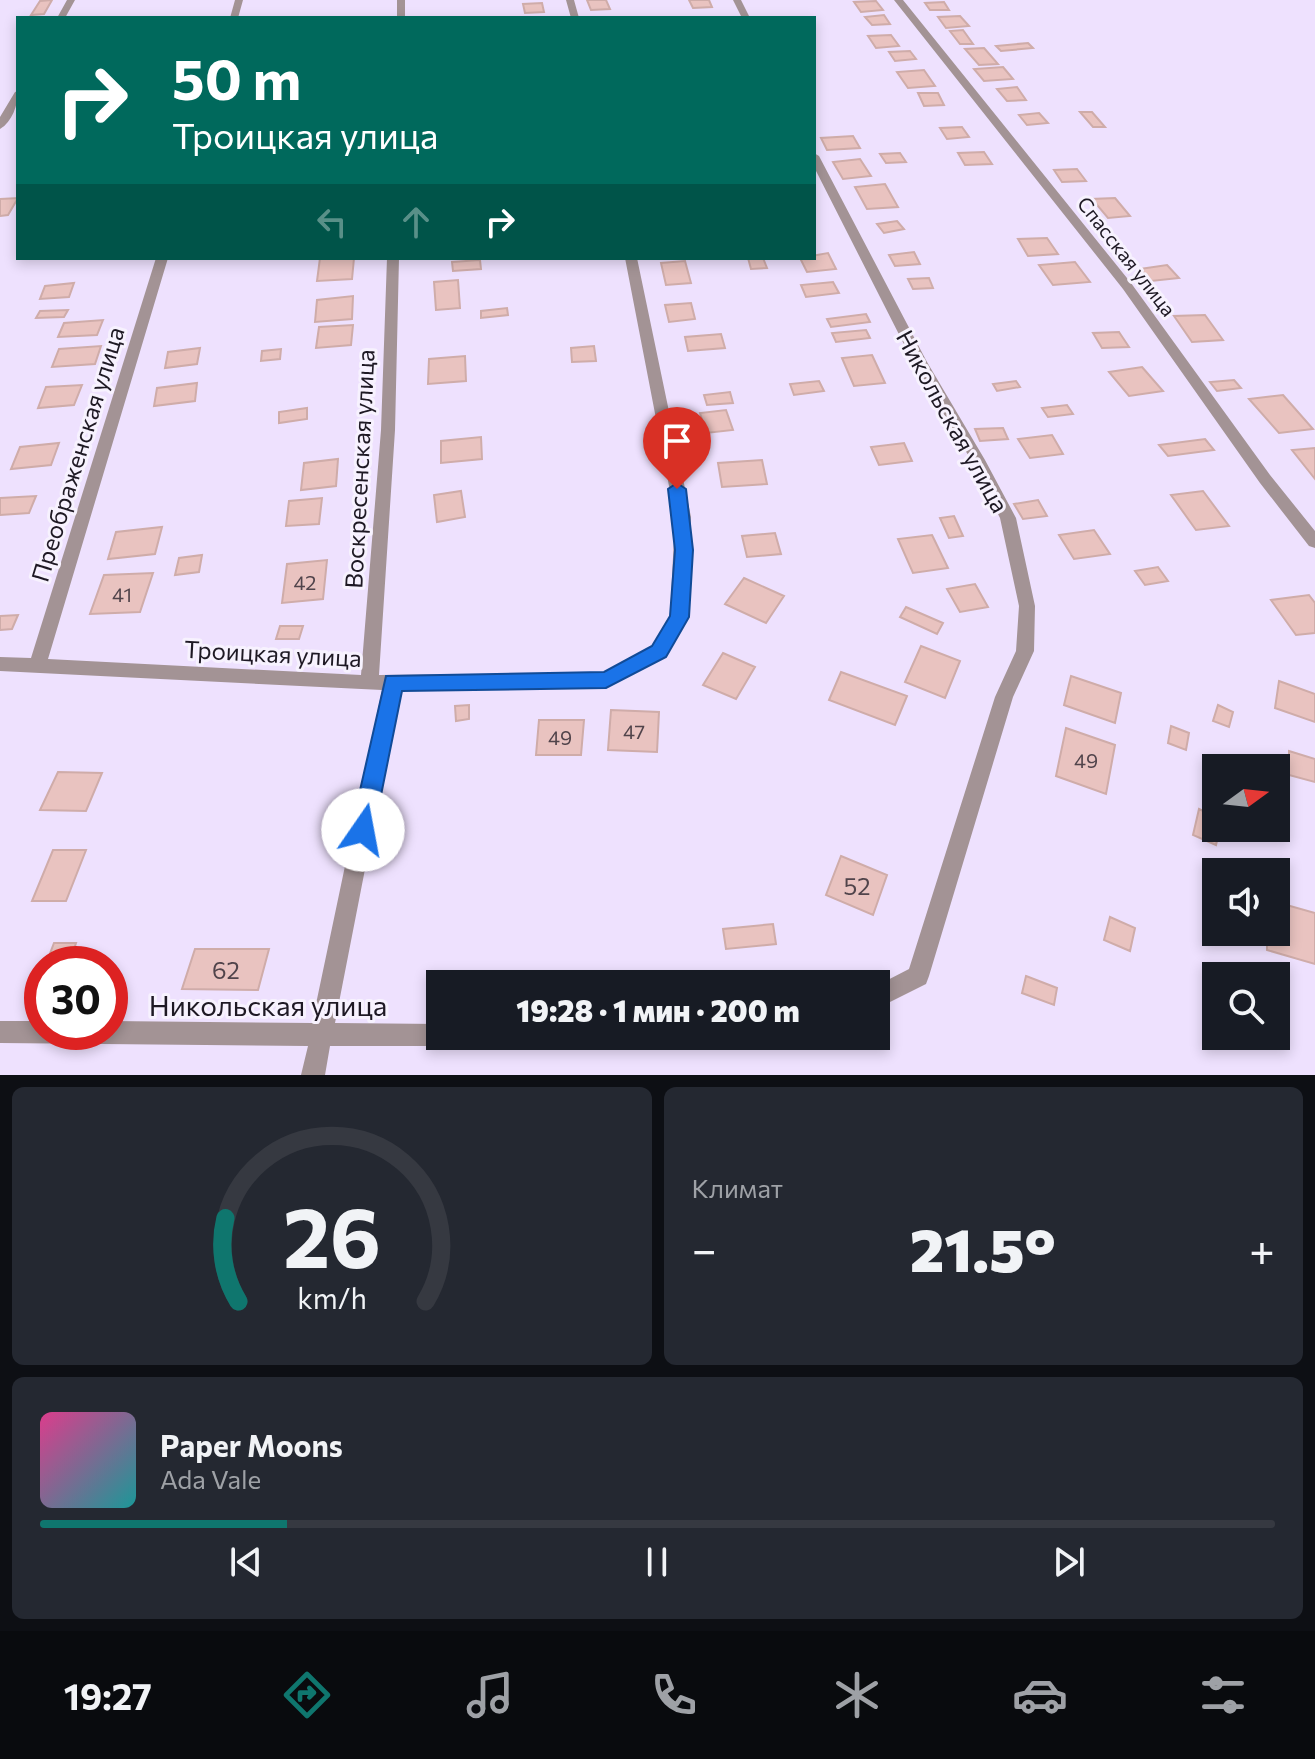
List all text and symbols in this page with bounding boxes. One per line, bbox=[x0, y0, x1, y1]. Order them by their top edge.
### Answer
text: 50 m bbox=[172, 43, 301, 112]
icon: right bbox=[40, 48, 144, 152]
text: Троицкая улица bbox=[172, 112, 438, 156]
street label: Спасская улица bbox=[1073, 191, 1181, 321]
icon: left bbox=[310, 200, 354, 244]
icon: ahead bbox=[394, 200, 438, 244]
icon: right bbox=[478, 200, 522, 244]
street label: Преображенская улица bbox=[24, 323, 130, 585]
street label: Никольская улица bbox=[891, 325, 1015, 517]
street label: Воскресенская улица bbox=[338, 349, 380, 589]
pin bbox=[643, 407, 711, 489]
icon: arrive bbox=[655, 419, 699, 463]
house number: 42 bbox=[294, 570, 316, 594]
house number: 41 bbox=[112, 582, 132, 606]
street label: Троицкая улица bbox=[184, 634, 362, 672]
house number: 47 bbox=[623, 719, 645, 743]
house number: 49 bbox=[548, 725, 572, 749]
house number: 49 bbox=[1074, 748, 1098, 772]
north arrow bbox=[1202, 754, 1290, 842]
map controls bbox=[1202, 754, 1290, 1050]
position arrow bbox=[321, 788, 405, 872]
button: sound bbox=[1202, 858, 1290, 946]
house number: 52 bbox=[843, 871, 871, 900]
speed limit sign: 30 bbox=[24, 946, 128, 1050]
house number: 62 bbox=[212, 955, 240, 984]
button: search bbox=[1202, 962, 1290, 1050]
street label: Никольская улица bbox=[149, 988, 387, 1022]
text: 19:28 · 1 мин · 200 m bbox=[516, 991, 800, 1028]
text: Климат bbox=[692, 1172, 783, 1203]
text: 26 bbox=[283, 1183, 381, 1285]
text: 21.5° bbox=[910, 1211, 1056, 1284]
text: − bbox=[692, 1221, 717, 1275]
text: + bbox=[1249, 1221, 1275, 1275]
text: km/h bbox=[297, 1280, 367, 1315]
text: Paper Moons bbox=[160, 1426, 343, 1463]
text: Ada Vale bbox=[160, 1463, 261, 1494]
icon: previous bbox=[224, 1540, 268, 1584]
icon: pause bbox=[635, 1540, 679, 1584]
icon: next bbox=[1047, 1540, 1091, 1584]
icon: directions bbox=[279, 1667, 335, 1723]
icon: music bbox=[462, 1667, 518, 1723]
icon: phone bbox=[646, 1667, 702, 1723]
icon: climate bbox=[829, 1667, 885, 1723]
icon: car bbox=[1012, 1667, 1068, 1723]
icon: filters bbox=[1195, 1667, 1251, 1723]
text: 19:27 bbox=[64, 1673, 152, 1717]

